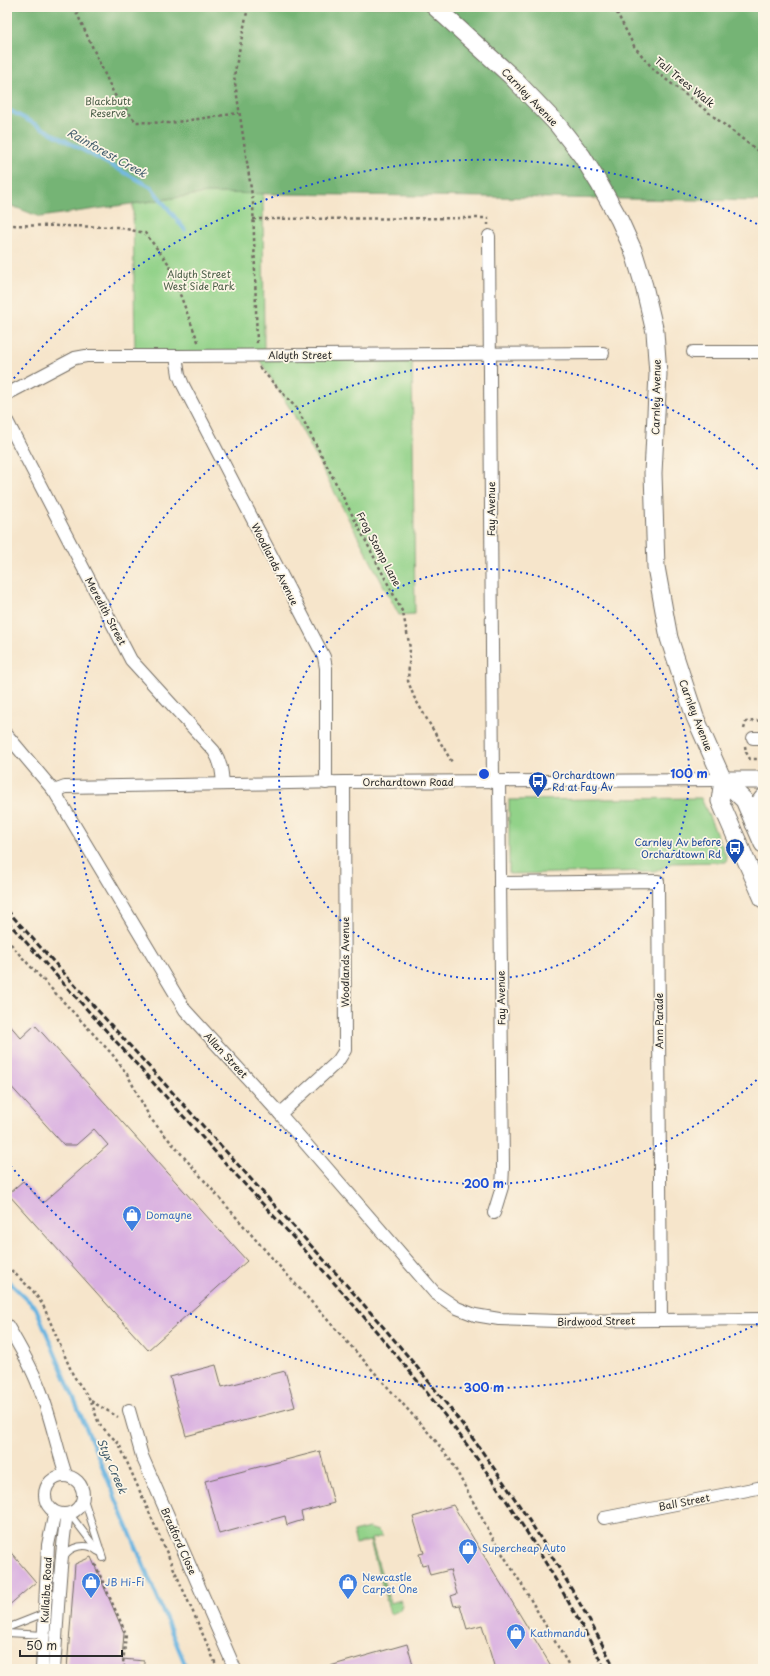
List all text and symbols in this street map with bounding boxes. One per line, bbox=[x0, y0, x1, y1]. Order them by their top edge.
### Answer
street label: Tall Trees Walk bbox=[652, 53, 719, 111]
street label: Carnley Avenue bbox=[498, 64, 562, 130]
park label: Blackbutt Reserve bbox=[85, 93, 131, 120]
water label: Rainforest Creek bbox=[64, 124, 151, 182]
park label: Aldyth Street West Side Park bbox=[163, 266, 235, 293]
street label: Aldyth Street bbox=[268, 347, 332, 363]
street label: Carnley Avenue bbox=[647, 359, 665, 435]
street label: Fay Avenue bbox=[483, 481, 498, 536]
street label: Frog Stomp Lane bbox=[353, 509, 406, 589]
street label: Woodlands Avenue bbox=[248, 520, 303, 607]
street label: Meredith Street bbox=[82, 574, 131, 647]
street label: Carnley Avenue bbox=[675, 677, 717, 754]
text: 100 m bbox=[670, 764, 708, 782]
centre of rings bbox=[477, 767, 491, 781]
place label: Orchardtown Rd at Fay Av bbox=[552, 767, 615, 794]
bus stop icon: Orchardtown Rd at Fay Av bbox=[527, 770, 549, 798]
street label: Orchardtown Road bbox=[362, 774, 454, 789]
place label: Carnley Av before Orchardtown Rd bbox=[635, 834, 721, 861]
bus stop icon: Carnley Av before Orchardtown Rd bbox=[724, 837, 746, 865]
street label: Woodlands Avenue bbox=[337, 917, 352, 1007]
street label: Fay Avenue bbox=[493, 970, 508, 1026]
street label: Ann Parade bbox=[651, 993, 666, 1049]
street label: Allan Street bbox=[201, 1028, 252, 1081]
text: 200 m bbox=[464, 1174, 504, 1192]
shop icon: Domayne bbox=[121, 1204, 143, 1232]
place label: Domayne bbox=[146, 1207, 192, 1222]
street label: Birdwood Street bbox=[557, 1312, 635, 1329]
text: 300 m bbox=[464, 1378, 504, 1396]
water label: Styx Creek bbox=[93, 1435, 132, 1497]
street label: Ball Street bbox=[657, 1489, 711, 1514]
street label: Bradford Close bbox=[158, 1505, 201, 1577]
shop icon: Supercheap Auto bbox=[457, 1537, 479, 1565]
place label: Supercheap Auto bbox=[482, 1540, 566, 1555]
street label: Kullaiba Road bbox=[36, 1556, 55, 1623]
place label: Newcastle Carpet One bbox=[362, 1569, 418, 1596]
shop icon: JB Hi-Fi bbox=[80, 1571, 102, 1599]
shop icon: Newcastle Carpet One bbox=[337, 1572, 359, 1600]
place label: JB Hi-Fi bbox=[105, 1574, 145, 1589]
shop icon: Kathmandu bbox=[505, 1622, 527, 1650]
place label: Kathmandu bbox=[530, 1625, 586, 1640]
scale bar bbox=[20, 1632, 122, 1658]
text: 50 m bbox=[26, 1636, 57, 1654]

